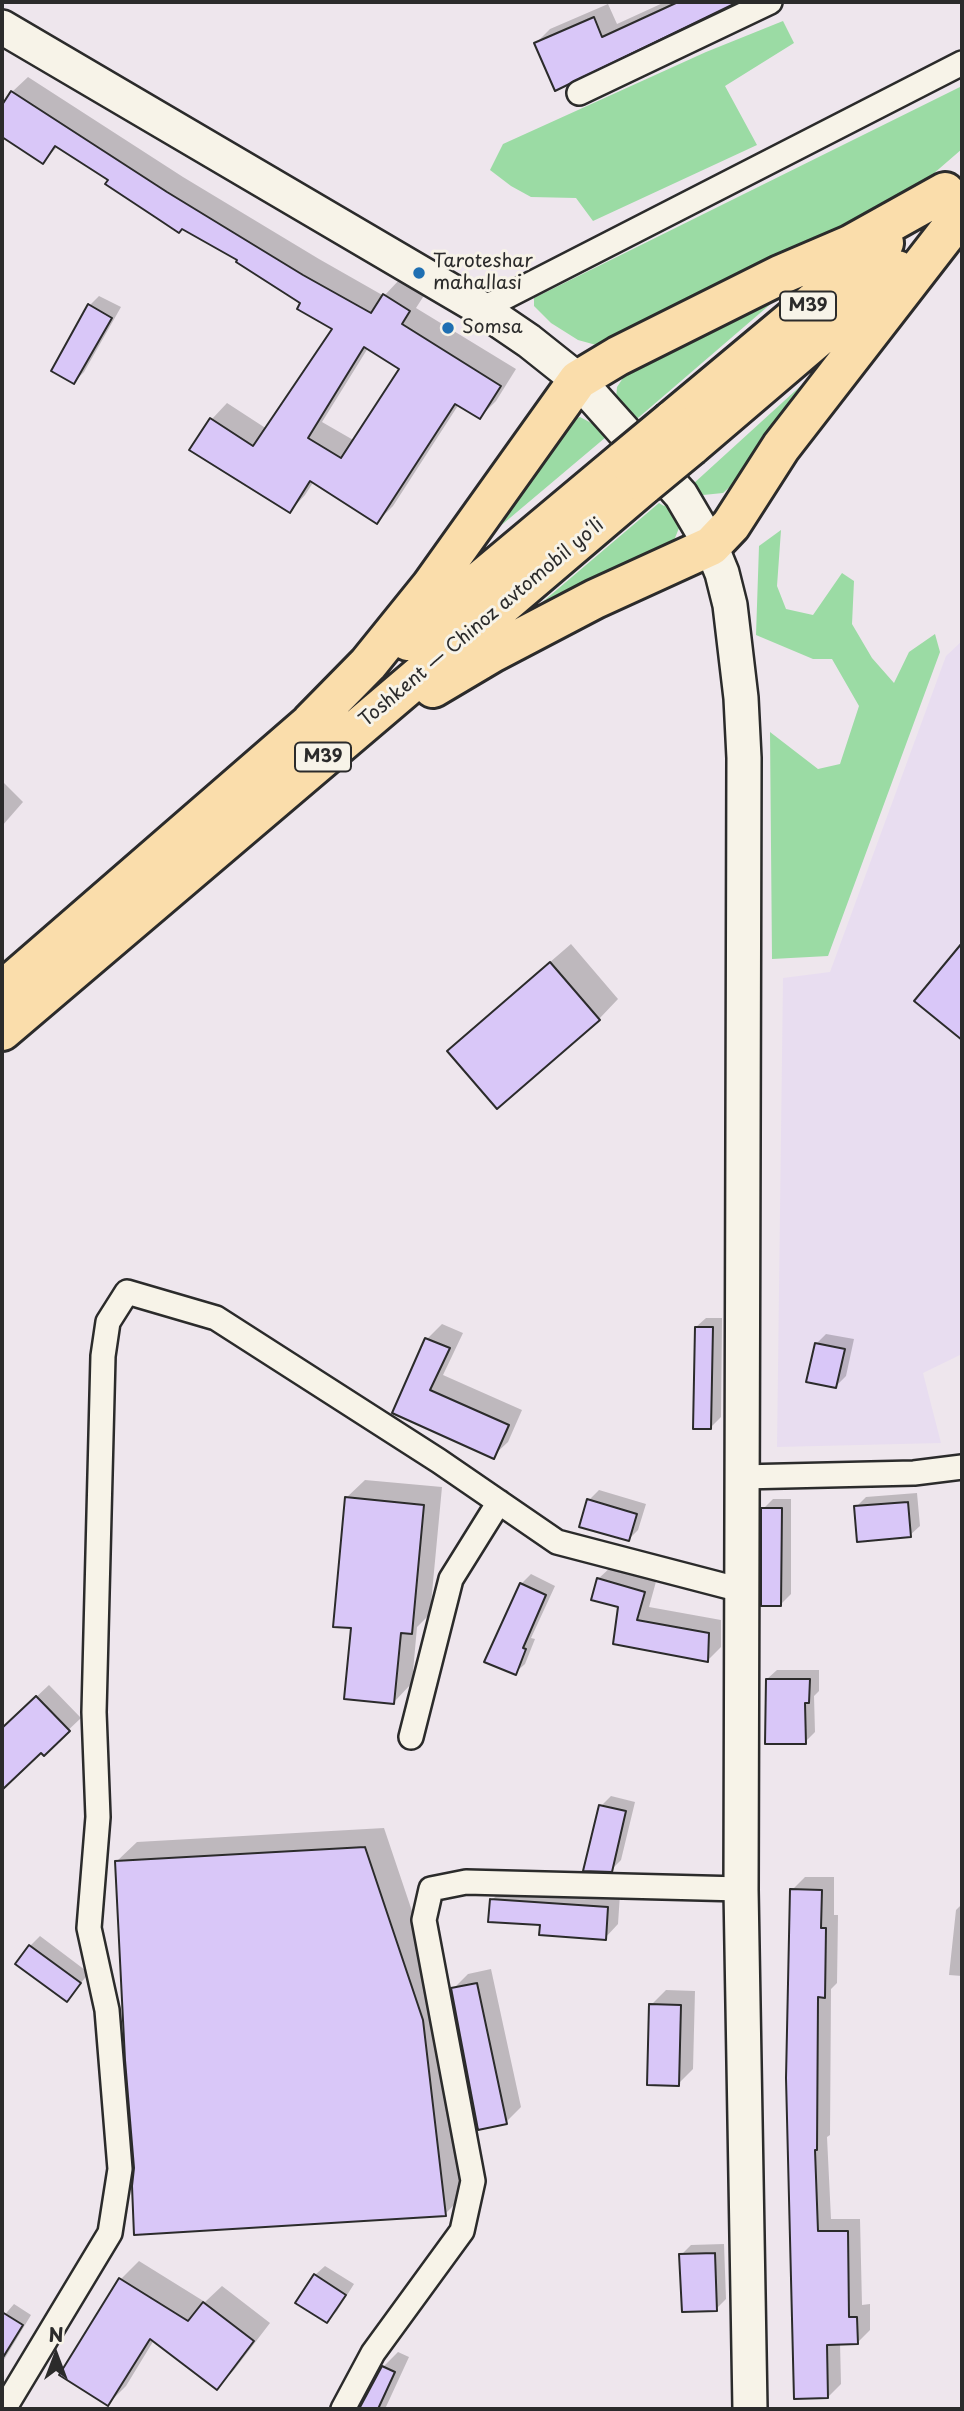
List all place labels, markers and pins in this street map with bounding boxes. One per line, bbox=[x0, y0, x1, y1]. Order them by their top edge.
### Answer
place label: Taroteshar mahallasi bbox=[433, 251, 533, 295]
marker: Taroteshar mahallasi bbox=[411, 265, 427, 281]
place label: Somsa bbox=[462, 317, 523, 339]
marker: Somsa bbox=[440, 320, 456, 336]

